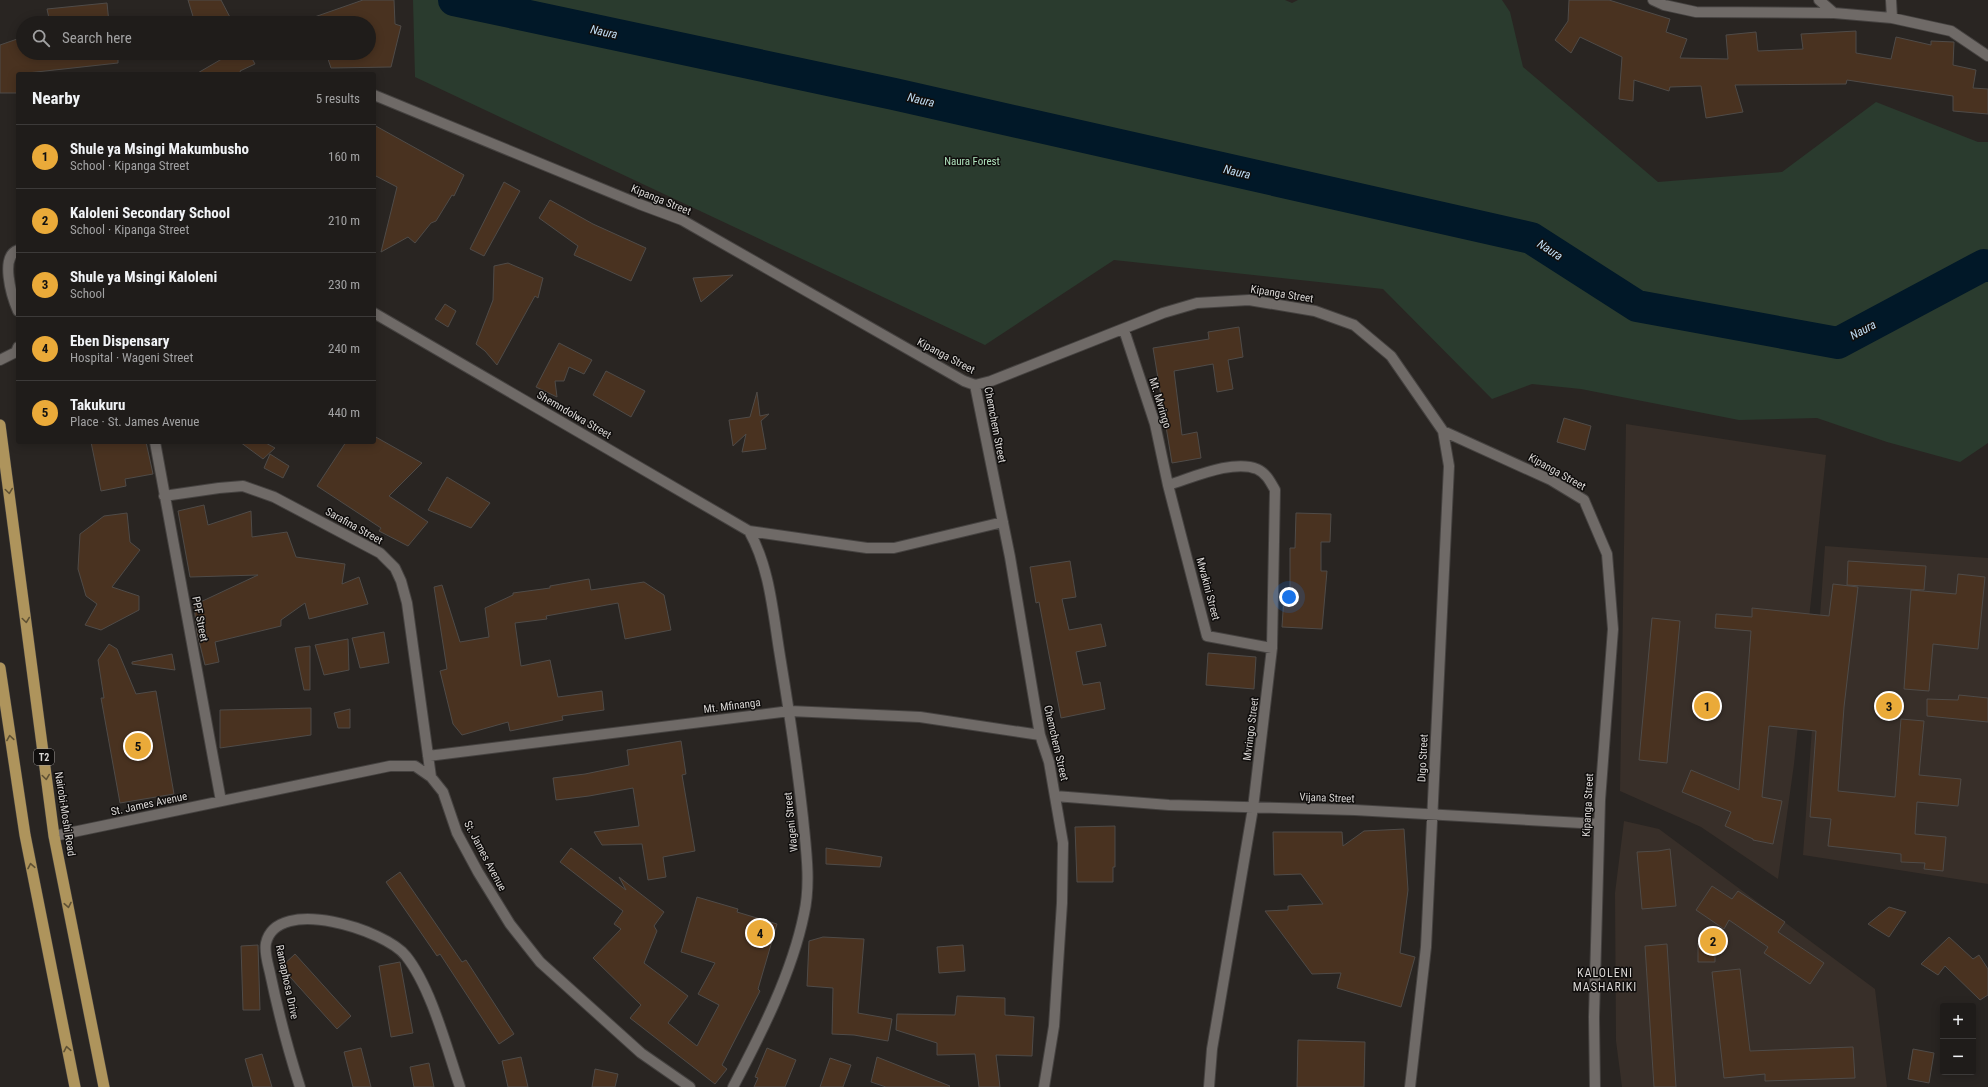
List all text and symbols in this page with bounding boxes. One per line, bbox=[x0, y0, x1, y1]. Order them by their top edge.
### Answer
search box bbox=[16, 16, 376, 60]
water label: Naura bbox=[589, 22, 619, 42]
icon: search bbox=[30, 27, 52, 49]
text: Search here bbox=[62, 29, 132, 47]
text: Nearby bbox=[32, 88, 80, 108]
water label: Naura bbox=[906, 90, 936, 110]
text: 5 results bbox=[316, 91, 360, 106]
text: Shule ya Msingi Makumbusho bbox=[70, 140, 249, 158]
text: 1 bbox=[42, 149, 48, 164]
text: 160 m bbox=[328, 149, 360, 164]
park label: Naura Forest bbox=[944, 155, 1000, 168]
text: School · Kipanga Street bbox=[70, 158, 189, 173]
water label: Naura bbox=[1222, 162, 1252, 182]
street label: Kipanga Street bbox=[629, 182, 693, 218]
text: Kaloleni Secondary School bbox=[70, 204, 230, 222]
text: 2 bbox=[42, 213, 48, 228]
text: 210 m bbox=[328, 213, 360, 228]
text: School · Kipanga Street bbox=[70, 222, 189, 237]
water label: Naura bbox=[1535, 237, 1565, 263]
text: Shule ya Msingi Kaloleni bbox=[70, 268, 217, 286]
text: 3 bbox=[42, 277, 48, 292]
text: 230 m bbox=[328, 277, 360, 292]
street label: Kipanga Street bbox=[1250, 283, 1314, 305]
text: School bbox=[70, 286, 105, 301]
water label: Naura bbox=[1848, 317, 1878, 343]
text: Eben Dispensary bbox=[70, 332, 170, 350]
street label: Kipanga Street bbox=[915, 335, 977, 377]
text: 4 bbox=[42, 341, 48, 356]
text: 240 m bbox=[328, 341, 360, 356]
text: Hospital · Wageni Street bbox=[70, 350, 193, 365]
street label: Mt. Mvringo bbox=[1146, 376, 1174, 430]
street label: Chemchem Street bbox=[981, 386, 1009, 464]
street label: Shemndolwa Street bbox=[534, 388, 614, 442]
text: Takukuru bbox=[70, 396, 125, 414]
text: 5 bbox=[42, 405, 48, 420]
text: 440 m bbox=[328, 405, 360, 420]
text: Place · St. James Avenue bbox=[70, 414, 199, 429]
street label: Kipanga Street bbox=[1526, 451, 1588, 493]
one-way arrow bbox=[4, 488, 13, 494]
street label: Sarafina Street bbox=[323, 505, 385, 547]
street label: Mwakini Street bbox=[1193, 556, 1223, 622]
your location bbox=[1279, 587, 1299, 607]
street label: PPF Street bbox=[189, 595, 211, 643]
one-way arrow bbox=[21, 617, 30, 623]
pin: 1 bbox=[1694, 691, 1720, 721]
pin: 3 bbox=[1876, 691, 1902, 721]
street label: Mt. Mfinanga bbox=[703, 696, 761, 716]
street label: Mvringo Street bbox=[1241, 697, 1261, 761]
street label: Chemchem Street bbox=[1041, 704, 1071, 782]
pin: 5 bbox=[125, 731, 151, 761]
street label: Digo Street bbox=[1415, 734, 1431, 782]
one-way arrow bbox=[7, 735, 15, 741]
road number: T2 bbox=[34, 749, 54, 765]
street label: Nairobi-Moshi Road bbox=[52, 771, 78, 857]
one-way arrow bbox=[42, 773, 51, 780]
street label: Kipanga Street bbox=[1580, 773, 1596, 837]
street label: St. James Avenue bbox=[110, 790, 188, 818]
street label: Wageni Street bbox=[781, 791, 801, 853]
street label: Vijana Street bbox=[1299, 791, 1355, 805]
street label: St. James Avenue bbox=[461, 819, 509, 893]
one-way arrow bbox=[28, 863, 36, 869]
one-way arrow bbox=[63, 902, 71, 908]
pin: 4 bbox=[747, 918, 773, 948]
pin: 2 bbox=[1700, 926, 1726, 956]
street label: Ramaphosa Drive bbox=[273, 944, 301, 1020]
district label: KALOLENI MASHARIKI bbox=[1573, 966, 1637, 994]
map controls bbox=[1940, 1003, 1976, 1075]
button: + bbox=[1940, 1003, 1976, 1039]
button: − bbox=[1940, 1039, 1976, 1075]
one-way arrow bbox=[64, 1046, 72, 1052]

